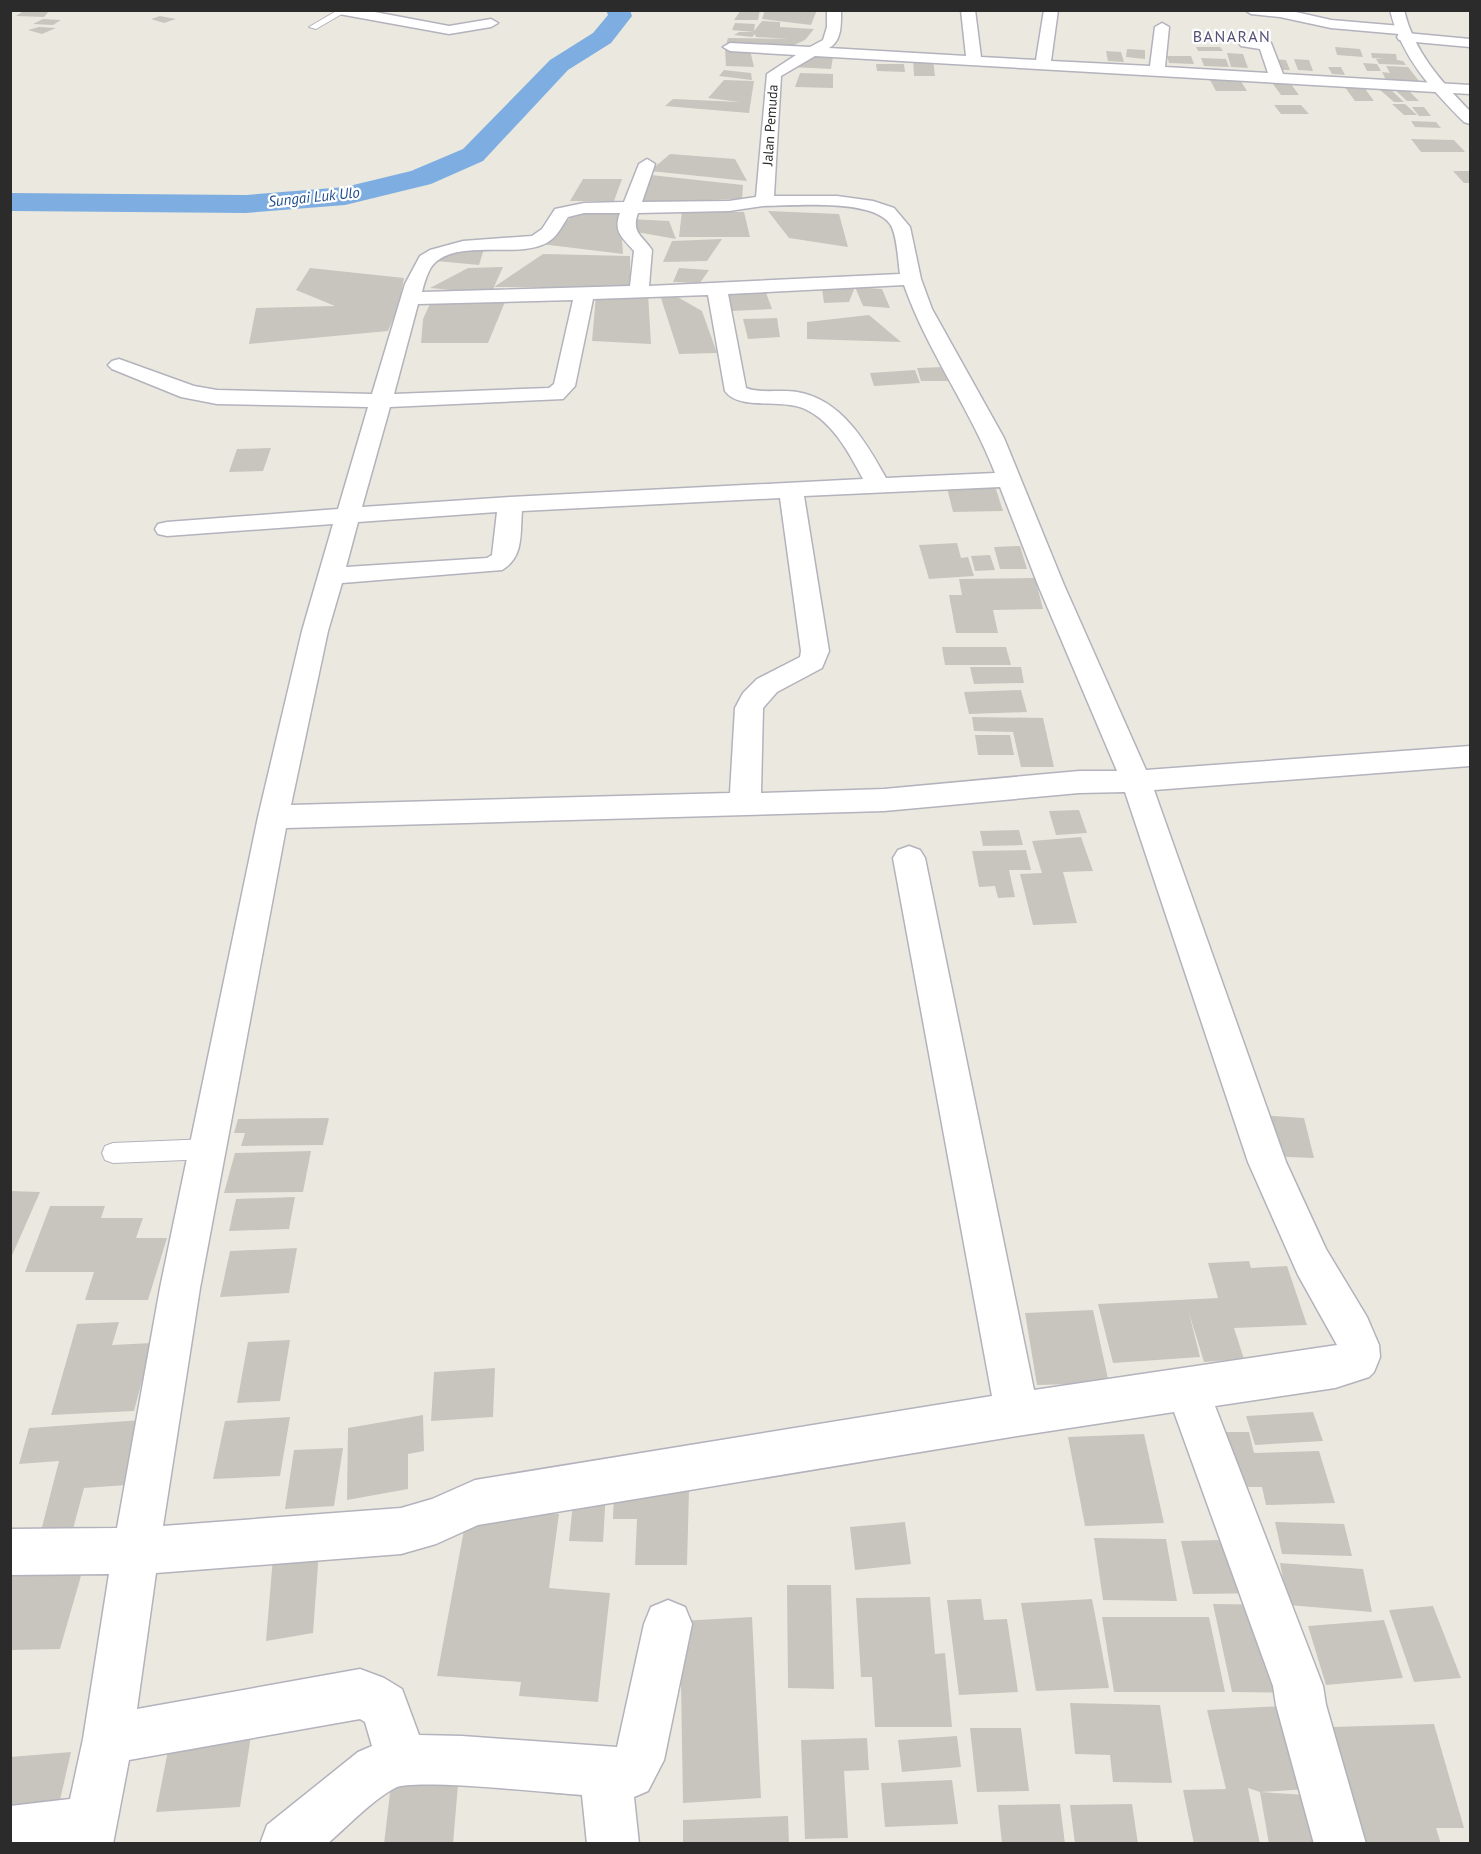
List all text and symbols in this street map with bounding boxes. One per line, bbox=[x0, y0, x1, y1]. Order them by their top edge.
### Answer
district label: BANARAN bbox=[1193, 26, 1271, 46]
street label: Jalan Pemuda bbox=[758, 84, 782, 167]
water label: Sungai Luk Ulo bbox=[267, 182, 361, 211]

